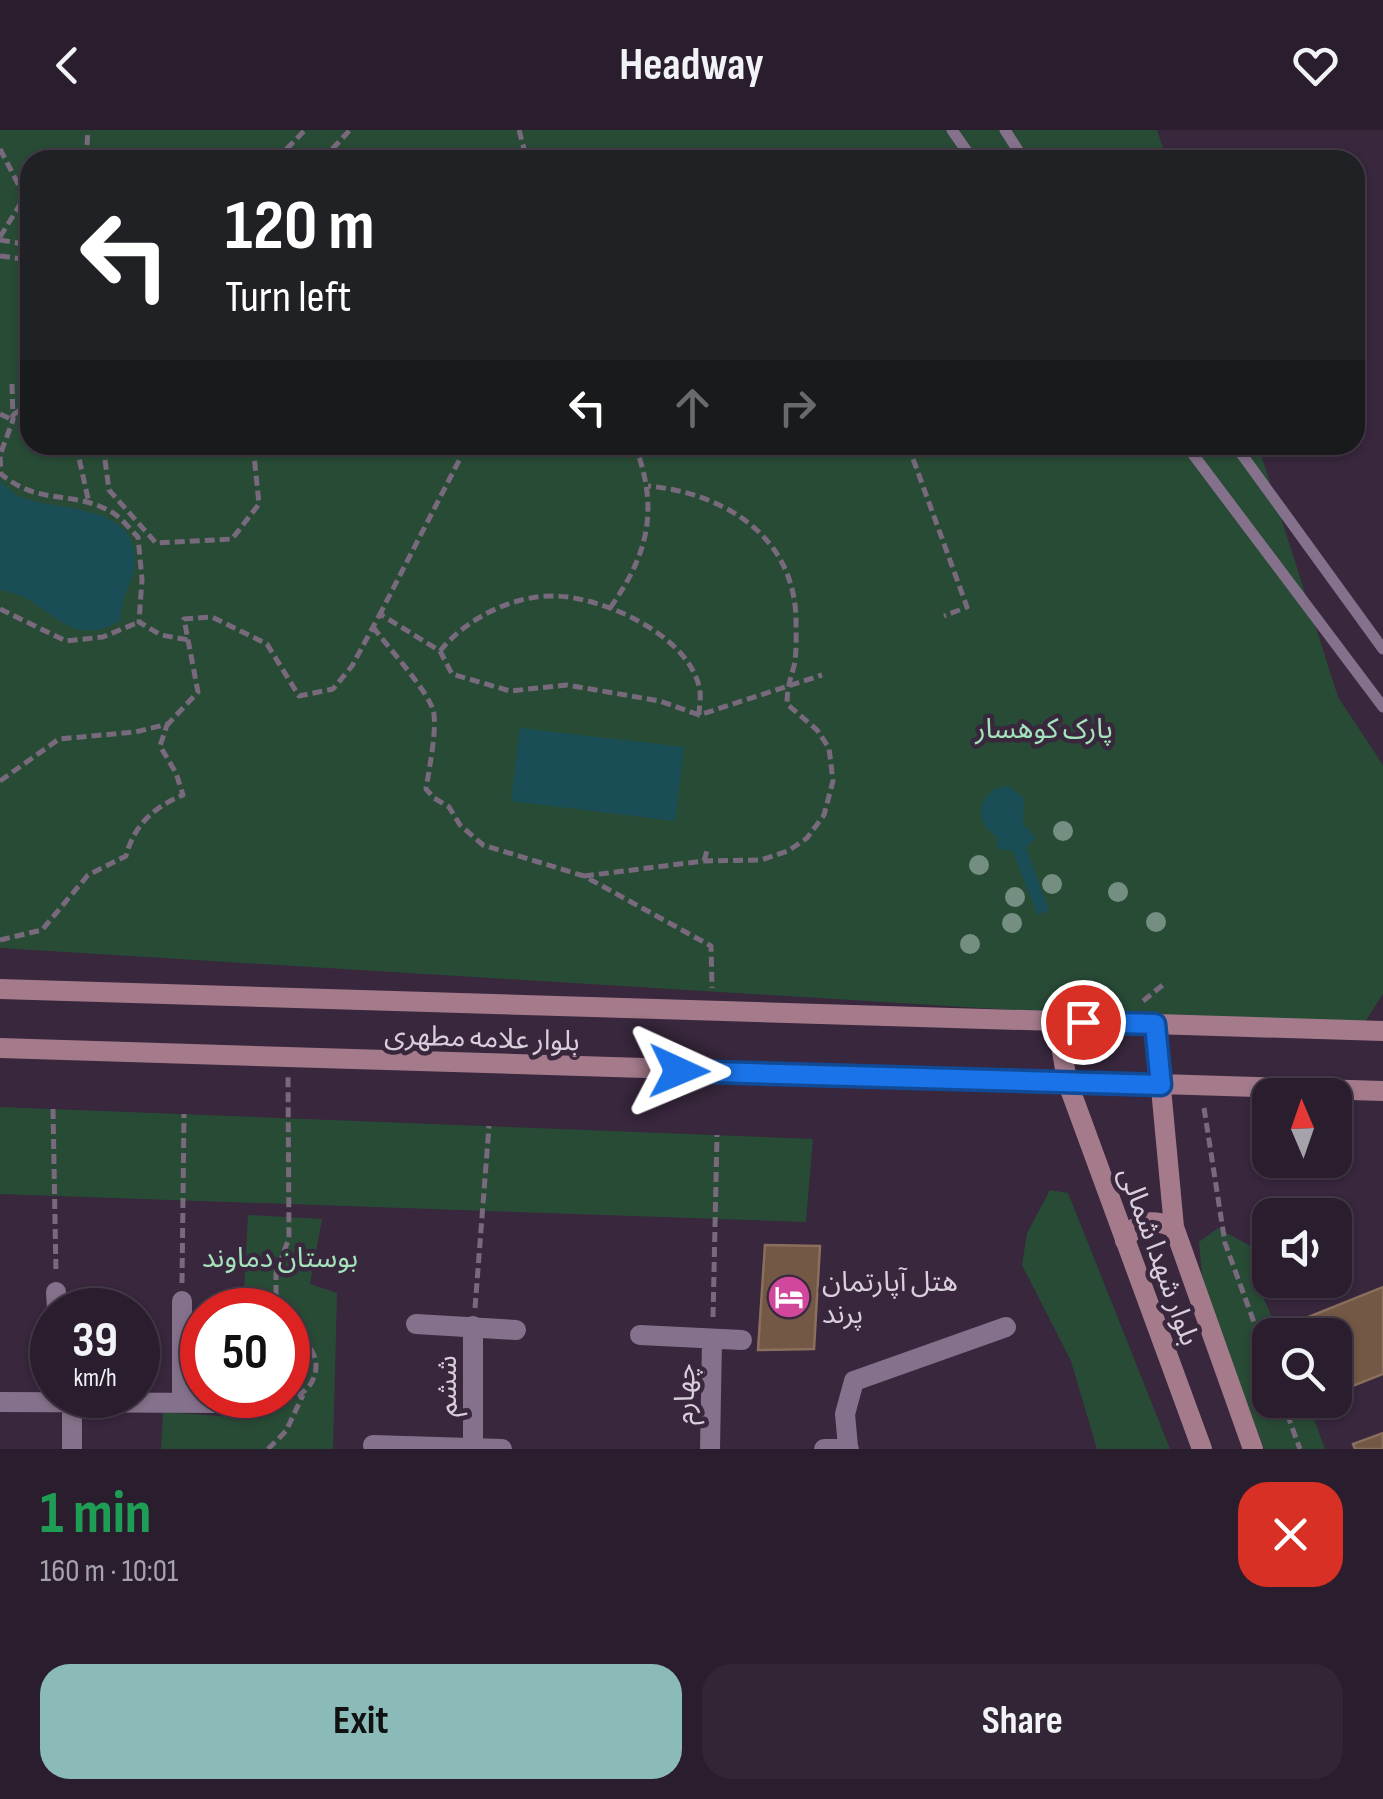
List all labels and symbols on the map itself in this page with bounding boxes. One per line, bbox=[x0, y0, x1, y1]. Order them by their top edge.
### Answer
park label: پارک کوهسار bbox=[974, 713, 1113, 746]
pin bbox=[1041, 980, 1126, 1065]
street label: بلوار علامه مطهری bbox=[384, 1019, 580, 1058]
position arrow bbox=[627, 1019, 731, 1123]
north arrow bbox=[1252, 1078, 1352, 1178]
street label: بلوار شهدا شمالی bbox=[1111, 1163, 1206, 1350]
park label: بوستان دماوند bbox=[202, 1242, 358, 1275]
place label: هتل آپارتمان پرند bbox=[822, 1266, 958, 1331]
hotel icon: هتل آپارتمان پرند bbox=[766, 1274, 812, 1320]
speed limit sign: 50 bbox=[180, 1288, 310, 1418]
street label: ششم bbox=[431, 1355, 468, 1417]
street label: چهارم bbox=[668, 1363, 706, 1425]

